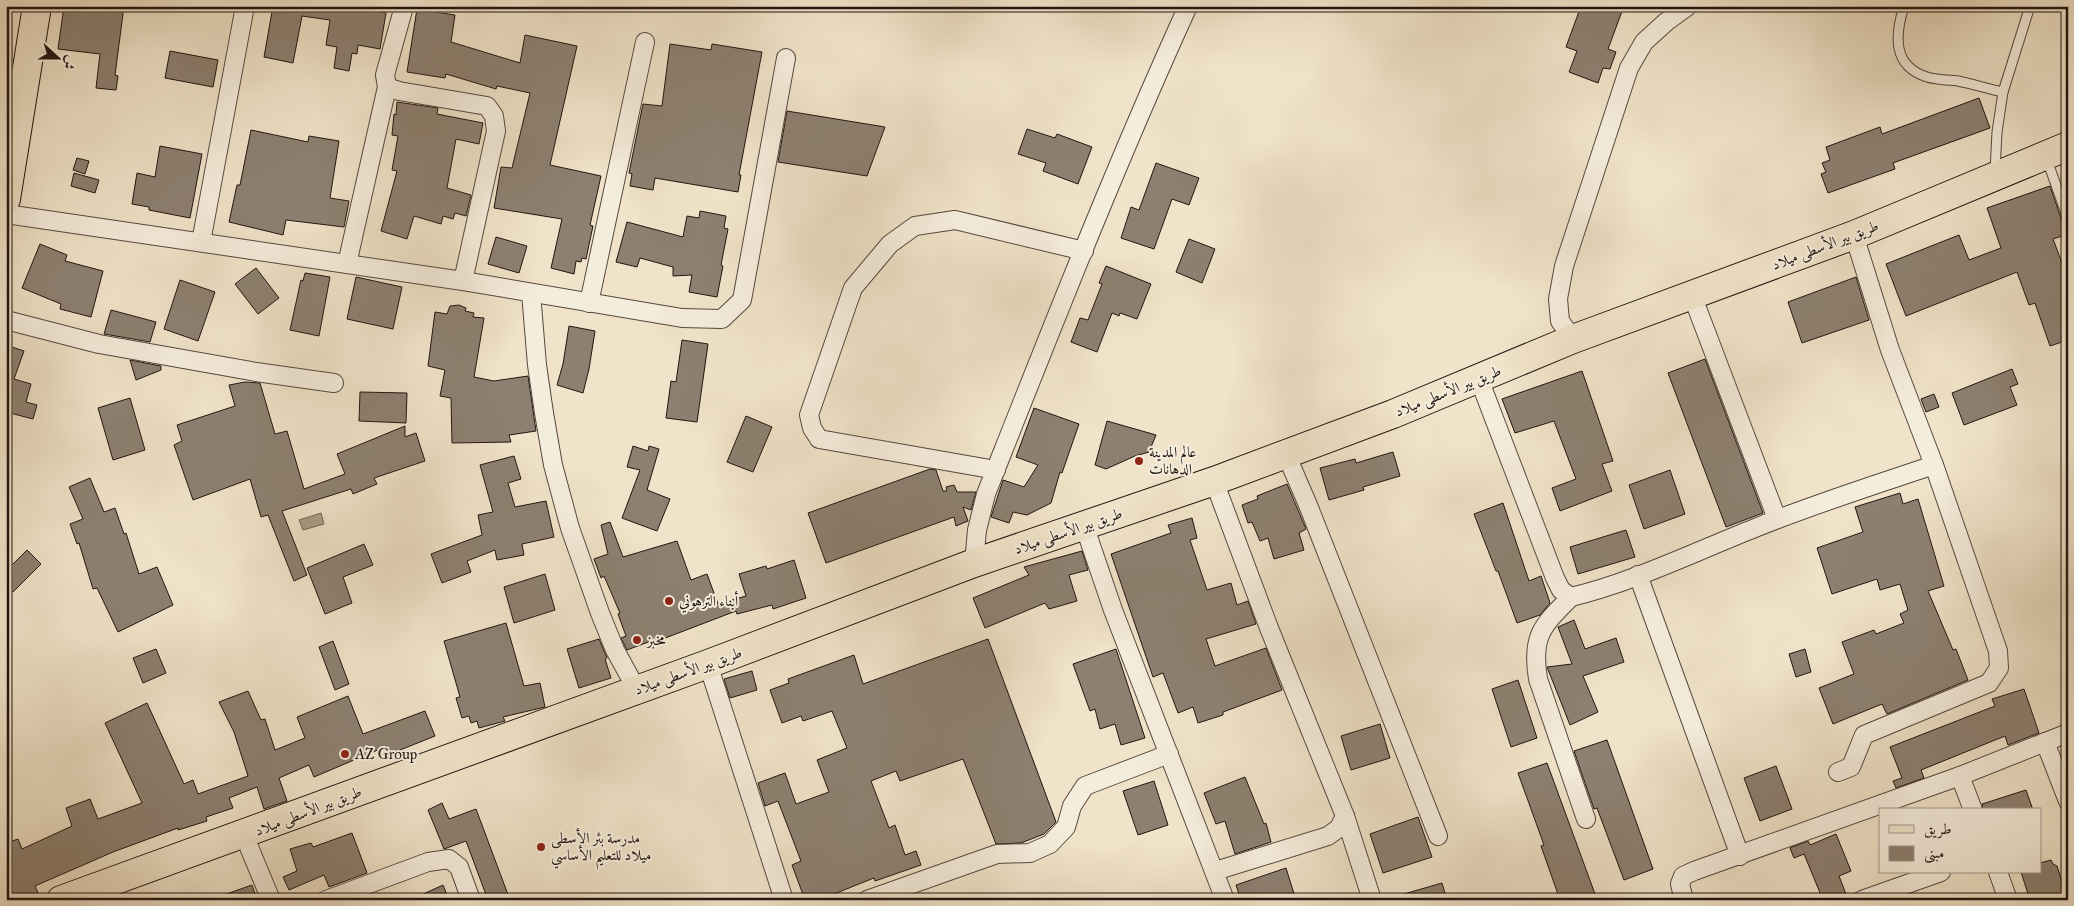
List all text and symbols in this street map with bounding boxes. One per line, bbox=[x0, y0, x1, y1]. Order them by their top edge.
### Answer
north arrow bbox=[32, 32, 82, 82]
text: ش bbox=[59, 53, 80, 72]
street label: طريق بير الأسطى ميلاد bbox=[1768, 214, 1882, 276]
street label: طريق بير الأسطى ميلاد bbox=[1391, 360, 1505, 422]
place label: عالم المدينة الدهانات bbox=[1149, 443, 1197, 478]
marker: عالم المدينة الدهانات bbox=[1133, 455, 1145, 467]
street label: طريق بير الأسطى ميلاد bbox=[1011, 502, 1125, 560]
place label: أبناء الترهوني bbox=[679, 590, 739, 613]
marker: أبناء الترهوني bbox=[663, 595, 675, 607]
place label: مخبز bbox=[645, 631, 666, 649]
marker: مخبز bbox=[631, 634, 643, 646]
street label: طريق بير الأسطى ميلاد bbox=[631, 641, 745, 701]
place label: AZ Group bbox=[354, 745, 417, 763]
marker: AZ Group bbox=[339, 748, 351, 760]
street label: طريق بير الأسطى ميلاد bbox=[251, 780, 365, 842]
legend bbox=[1879, 808, 2042, 874]
text: طريق bbox=[1924, 820, 1951, 839]
place label: مدرسة بئر الأسطى ميلاد للتعليم الأساسي bbox=[551, 827, 651, 870]
marker: مدرسة بئر الأسطى ميلاد للتعليم الأساسي bbox=[535, 841, 547, 853]
text: مبنى bbox=[1924, 844, 1944, 864]

